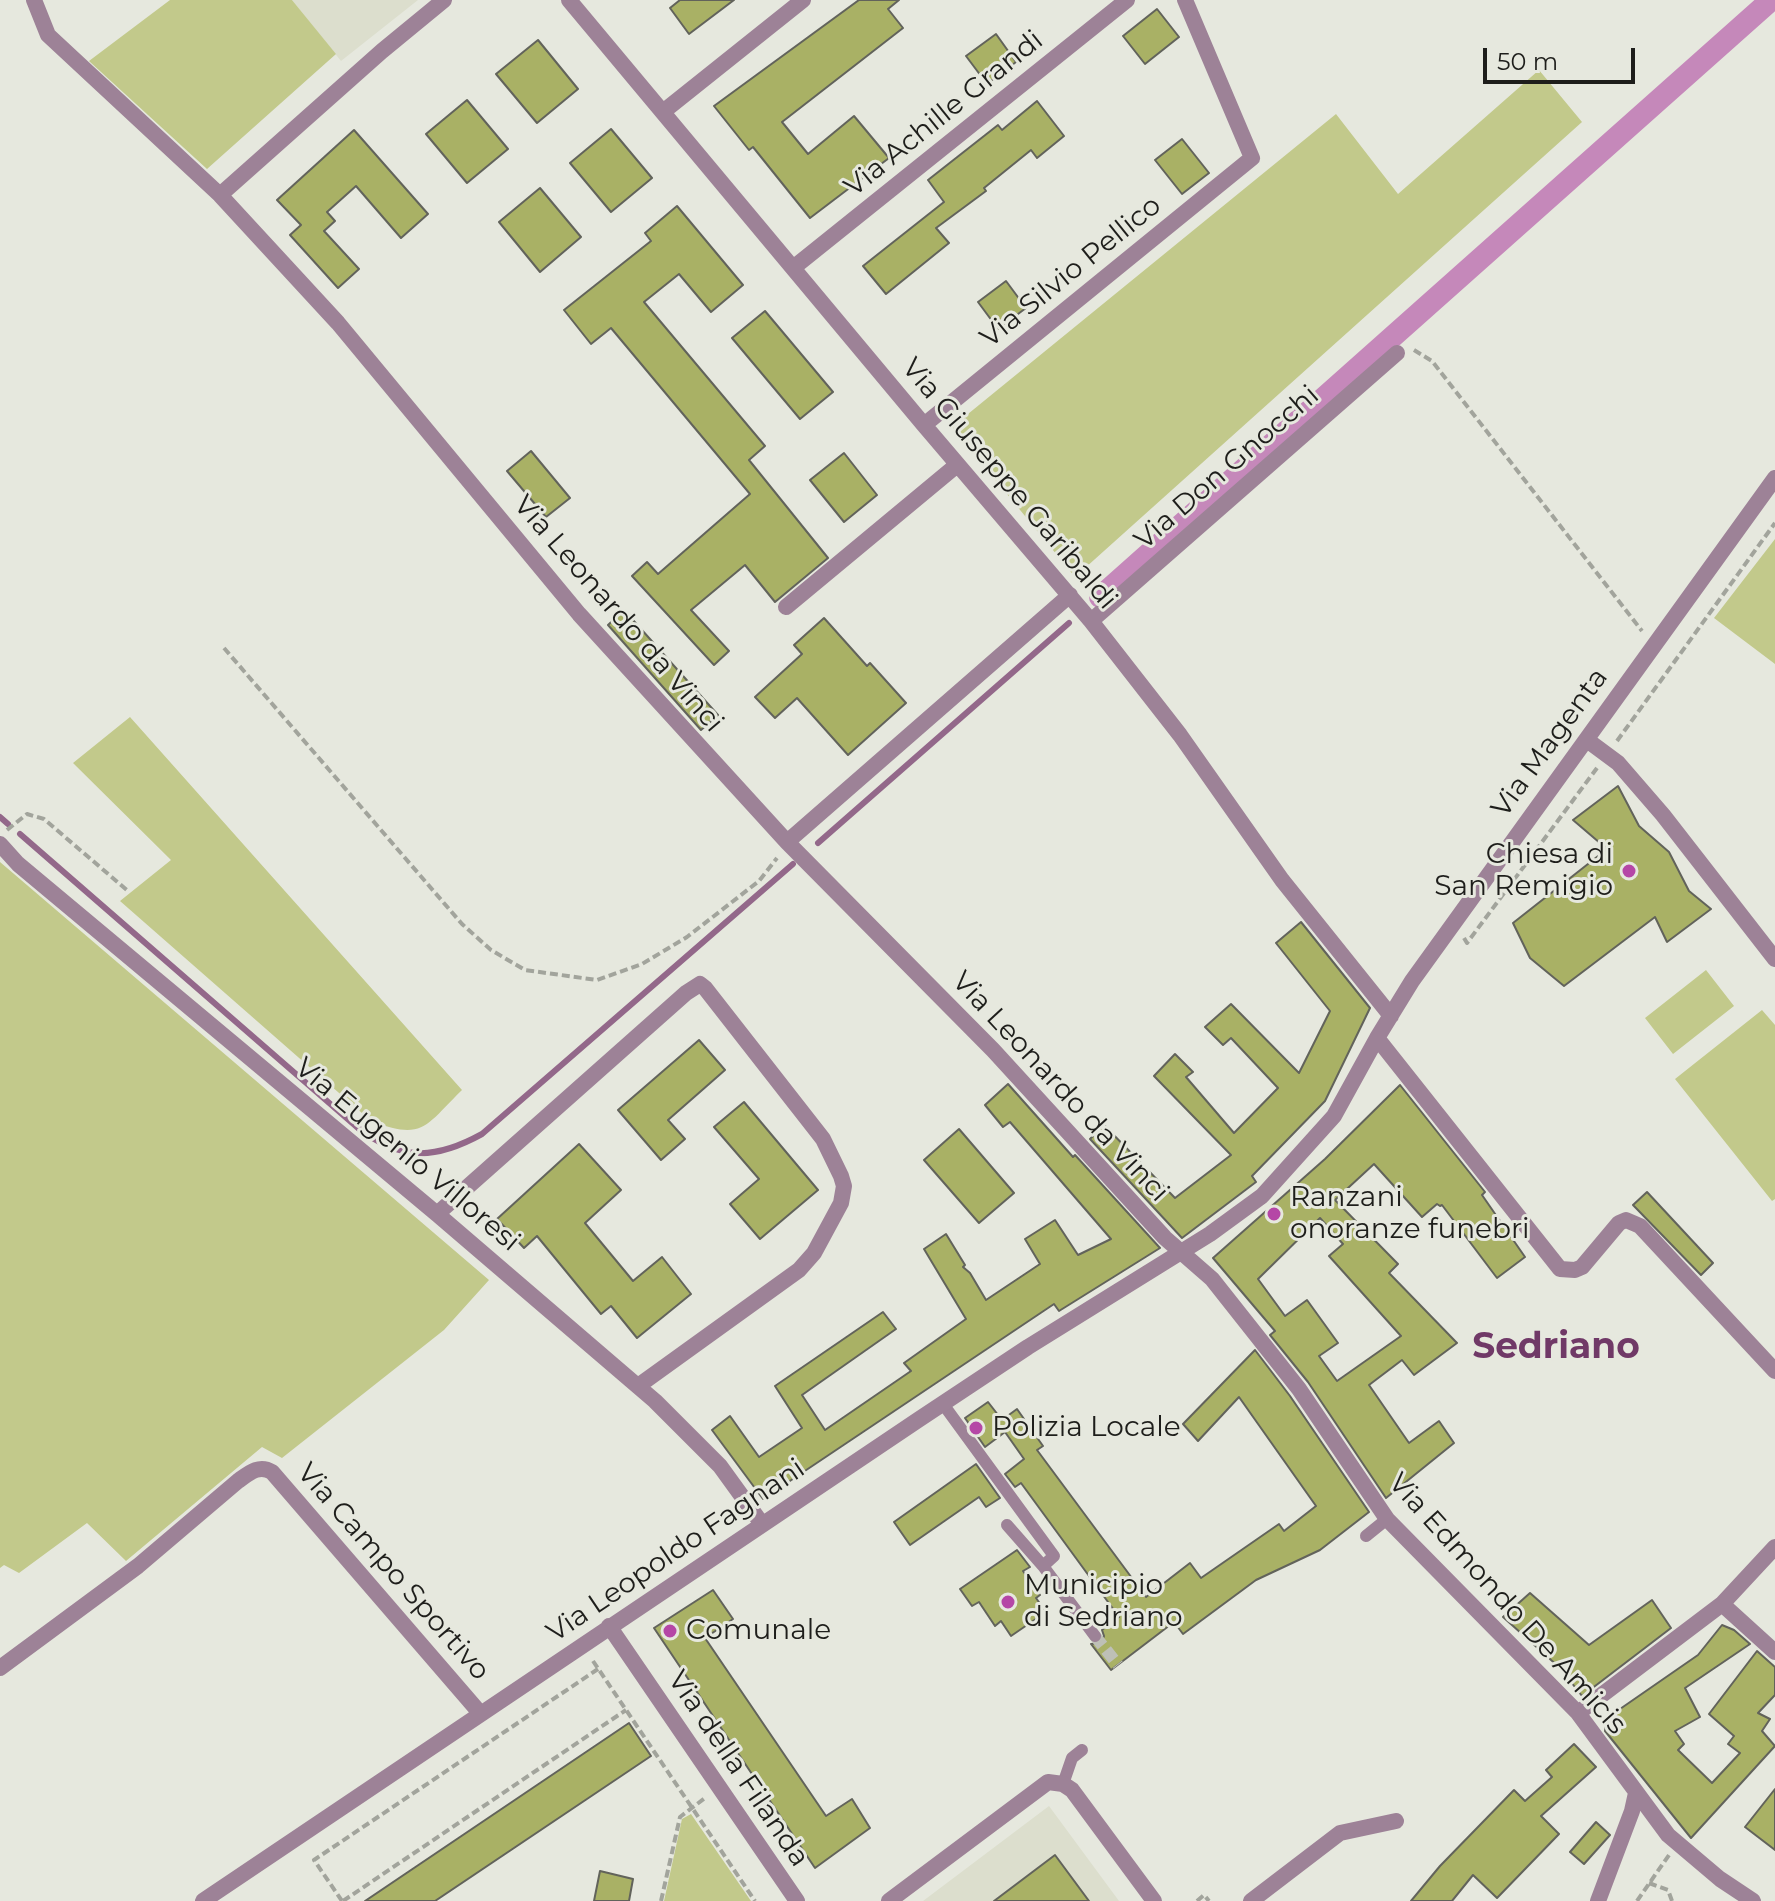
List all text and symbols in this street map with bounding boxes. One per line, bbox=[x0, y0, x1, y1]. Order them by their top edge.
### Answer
street label: Via Achille Grandi bbox=[838, 24, 1050, 204]
scale bar bbox=[1487, 32, 1639, 82]
text: 50 m bbox=[1497, 47, 1558, 76]
street label: Via Silvio Pellico bbox=[974, 189, 1168, 355]
street label: Via Giuseppe Garibaldi bbox=[894, 352, 1124, 616]
street label: Via Don Gnocchi bbox=[1128, 379, 1326, 557]
street label: Via Leonardo da Vinci bbox=[506, 489, 730, 739]
street label: Via Magenta bbox=[1485, 662, 1615, 824]
place label: Chiesa di San Remigio bbox=[1434, 838, 1613, 904]
marker: Chiesa di San Remigio bbox=[1620, 862, 1638, 880]
street label: Via Leonardo da Vinci bbox=[944, 965, 1176, 1209]
street label: Via Eugenio Villoresi bbox=[288, 1051, 526, 1259]
place label: Ranzani onoranze funebri bbox=[1290, 1181, 1530, 1247]
marker: Ranzani onoranze funebri bbox=[1265, 1205, 1283, 1223]
district label: Sedriano bbox=[1472, 1325, 1640, 1369]
place label: Polizia Locale bbox=[992, 1411, 1181, 1445]
marker: Polizia Locale bbox=[967, 1419, 985, 1437]
street label: Via Leopoldo Fagnani bbox=[541, 1452, 811, 1650]
street label: Via Campo Sportivo bbox=[290, 1457, 496, 1687]
street label: Via Edmondo De Amicis bbox=[1381, 1467, 1633, 1741]
place label: Municipio di Sedriano bbox=[1024, 1569, 1183, 1635]
marker: Municipio di Sedriano bbox=[999, 1593, 1017, 1611]
place label: Comunale bbox=[686, 1614, 831, 1648]
marker: Comunale bbox=[661, 1622, 679, 1640]
street label: Via della Filanda bbox=[660, 1665, 816, 1873]

